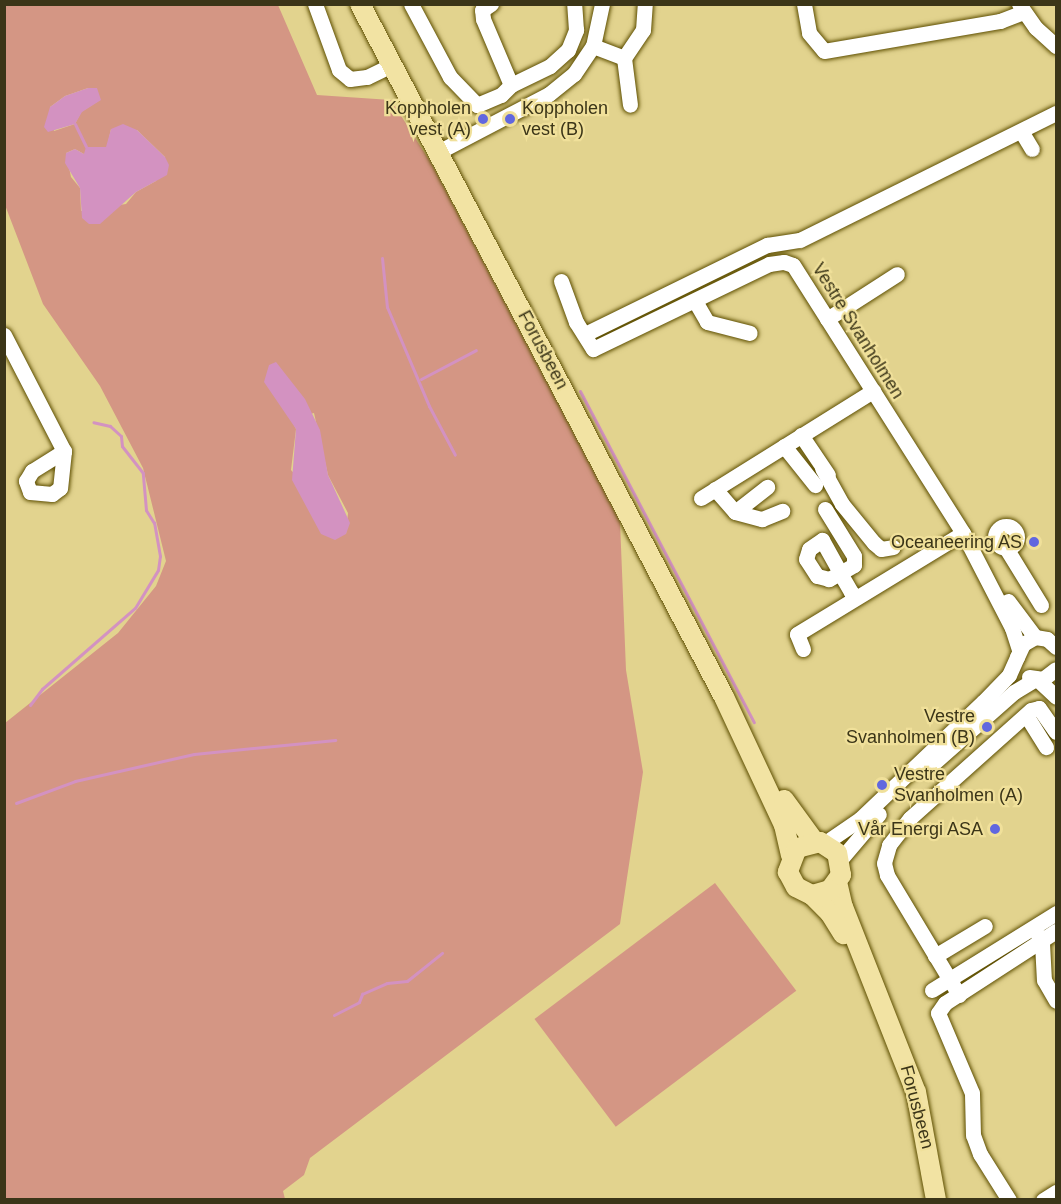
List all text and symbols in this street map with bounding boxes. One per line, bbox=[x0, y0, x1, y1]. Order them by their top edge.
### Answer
place label: Koppholen vest (A) bbox=[385, 98, 471, 140]
place label: Koppholen vest (B) bbox=[522, 98, 608, 140]
marker: Koppholen vest (A) bbox=[476, 112, 490, 126]
marker: Koppholen vest (B) bbox=[503, 112, 517, 126]
street label: Vestre Svanholmen bbox=[807, 259, 909, 403]
street label: Forusbeen bbox=[513, 307, 573, 393]
place label: Oceaneering AS bbox=[890, 531, 1022, 553]
marker: Oceaneering AS bbox=[1027, 535, 1041, 549]
place label: Vestre Svanholmen (B) bbox=[846, 706, 975, 748]
marker: Vestre Svanholmen (B) bbox=[980, 720, 994, 734]
place label: Vestre Svanholmen (A) bbox=[894, 764, 1023, 806]
marker: Vestre Svanholmen (A) bbox=[875, 778, 889, 792]
place label: Vår Energi ASA bbox=[857, 818, 983, 840]
marker: Vår Energi ASA bbox=[988, 822, 1002, 836]
street label: Forusbeen bbox=[895, 1063, 939, 1151]

